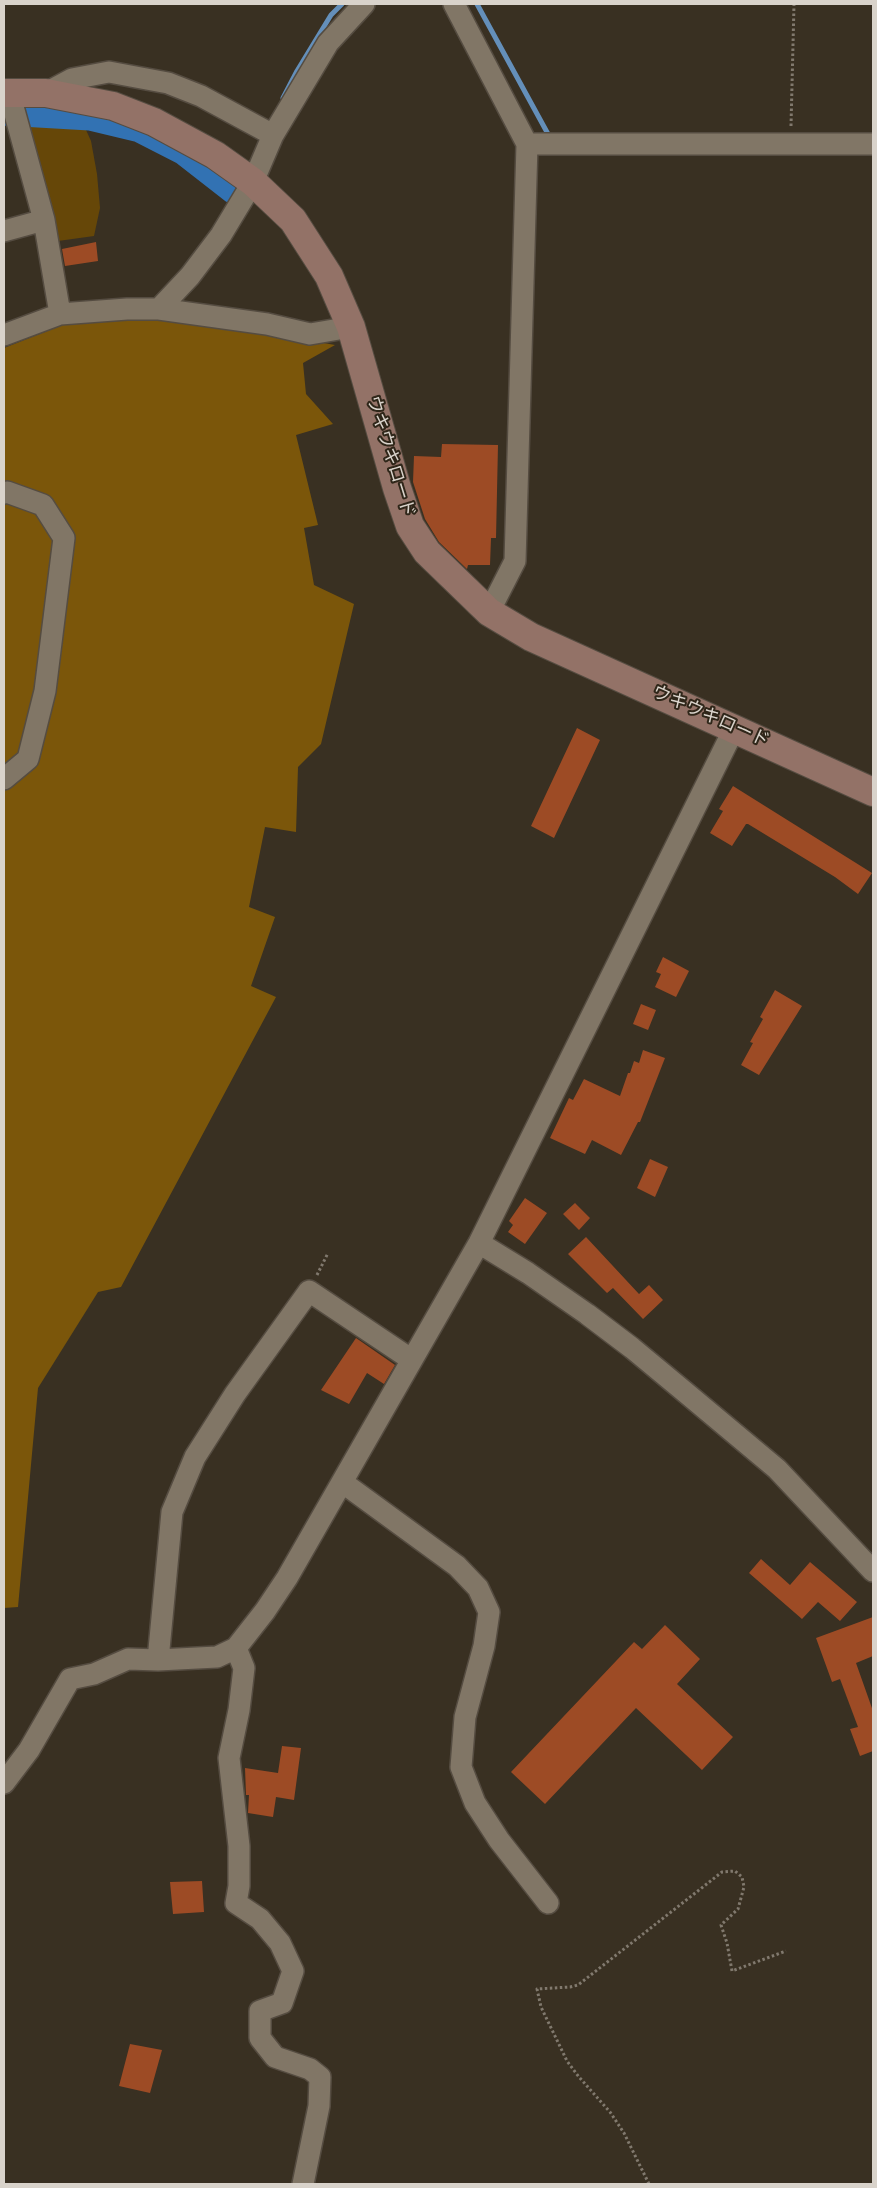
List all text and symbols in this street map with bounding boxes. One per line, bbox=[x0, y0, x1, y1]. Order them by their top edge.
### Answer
street label: ウキウキロード bbox=[360, 394, 418, 520]
street label: ウキウキロード bbox=[648, 683, 772, 753]

